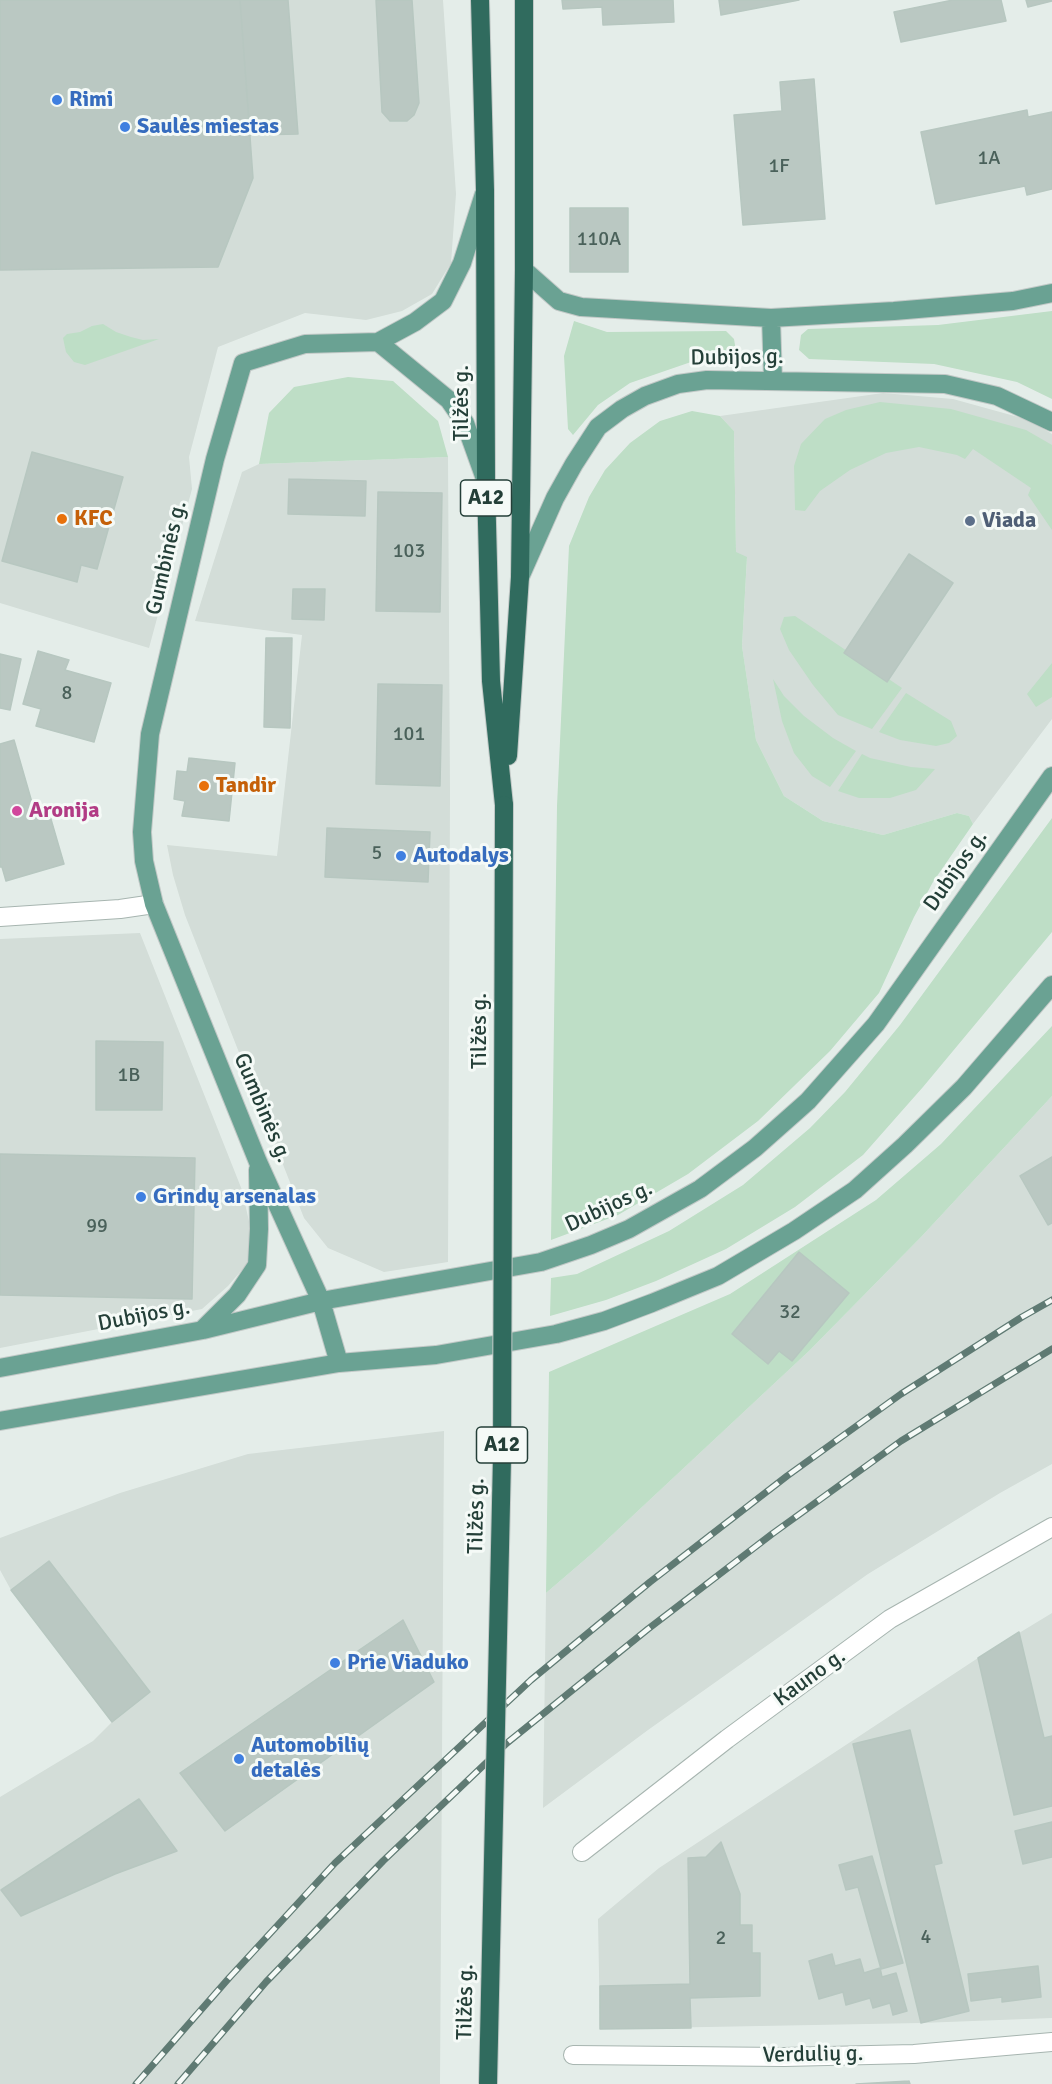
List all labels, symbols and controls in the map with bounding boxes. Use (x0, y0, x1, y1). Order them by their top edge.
place label: Rimi (69, 87, 113, 113)
marker: Rimi (50, 93, 64, 107)
place label: Saulės miestas (137, 114, 279, 140)
marker: Saulės miestas (118, 120, 132, 134)
house number: 1A (977, 147, 1001, 171)
house number: 1F (768, 155, 790, 179)
house number: 110A (577, 228, 621, 252)
street label: Dubijos g. (690, 344, 784, 372)
street label: Tilžės g. (449, 365, 475, 441)
road number: A12 (460, 480, 512, 516)
street label: Gumbinės g. (141, 498, 193, 618)
place label: KFC (74, 506, 113, 532)
place label: Viada (982, 508, 1036, 534)
marker: KFC (55, 512, 69, 526)
marker: Viada (963, 514, 977, 528)
house number: 103 (393, 540, 425, 564)
house number: 8 (62, 682, 72, 706)
house number: 101 (393, 723, 425, 747)
place label: Tandir (216, 773, 276, 799)
marker: Tandir (197, 779, 211, 793)
place label: Aronija (29, 798, 99, 824)
marker: Aronija (10, 804, 24, 818)
street label: Dubijos g. (918, 825, 994, 917)
house number: 5 (372, 842, 382, 866)
place label: Autodalys (413, 843, 509, 869)
marker: Autodalys (394, 849, 408, 863)
street label: Tilžės g. (467, 993, 493, 1069)
street label: Gumbinės g. (227, 1049, 297, 1167)
house number: 1B (118, 1064, 140, 1088)
street label: Dubijos g. (561, 1175, 657, 1239)
place label: Grindų arsenalas (153, 1184, 316, 1210)
marker: Grindų arsenalas (134, 1190, 148, 1204)
house number: 99 (86, 1215, 108, 1239)
street label: Dubijos g. (96, 1294, 192, 1338)
house number: 32 (779, 1301, 801, 1325)
road number: A12 (476, 1427, 528, 1463)
street label: Tilžės g. (463, 1478, 491, 1554)
street label: Kauno g. (769, 1643, 851, 1713)
place label: Prie Viaduko (347, 1650, 469, 1676)
marker: Prie Viaduko (328, 1656, 342, 1670)
place label: Automobilių detalės (251, 1733, 369, 1784)
marker: Automobilių detalės (232, 1752, 246, 1766)
house number: 4 (921, 1926, 931, 1950)
house number: 2 (716, 1927, 726, 1951)
street label: Tilžės g. (452, 1964, 480, 2040)
street label: Verdulių g. (762, 2041, 864, 2069)

